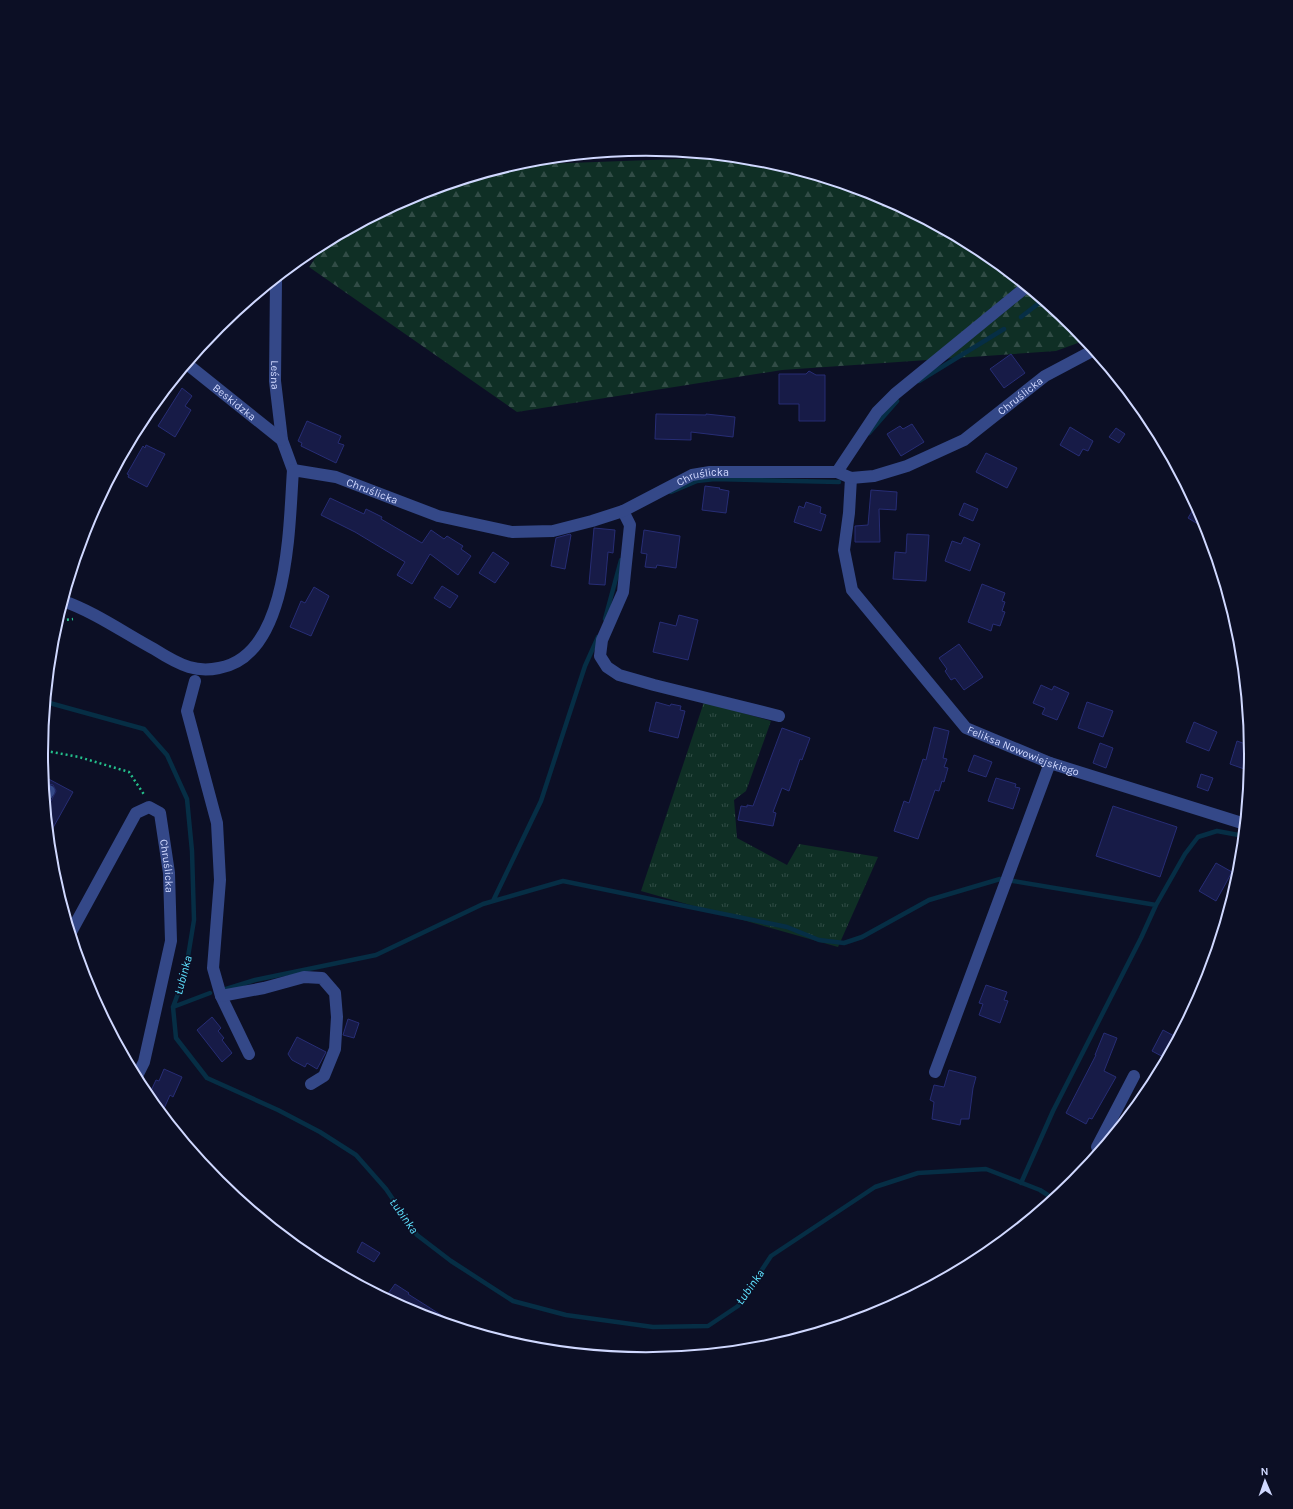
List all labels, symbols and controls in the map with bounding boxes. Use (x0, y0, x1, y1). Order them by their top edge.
street label: Leśna (268, 360, 282, 390)
street label: Chruślicka (995, 374, 1046, 418)
street label: Beskidzka (210, 381, 259, 424)
street label: Chruślicka (674, 466, 729, 489)
street label: Chruślicka (344, 476, 400, 507)
street label: Feliksa Nowowiejskiego (965, 723, 1081, 779)
street label: Chruślicka (157, 838, 176, 893)
water label: Łubinka (171, 954, 195, 996)
water label: Łubinka (387, 1196, 421, 1236)
water label: Łubinka (733, 1267, 767, 1307)
north arrow (1245, 1461, 1285, 1501)
text: N (1260, 1465, 1269, 1478)

